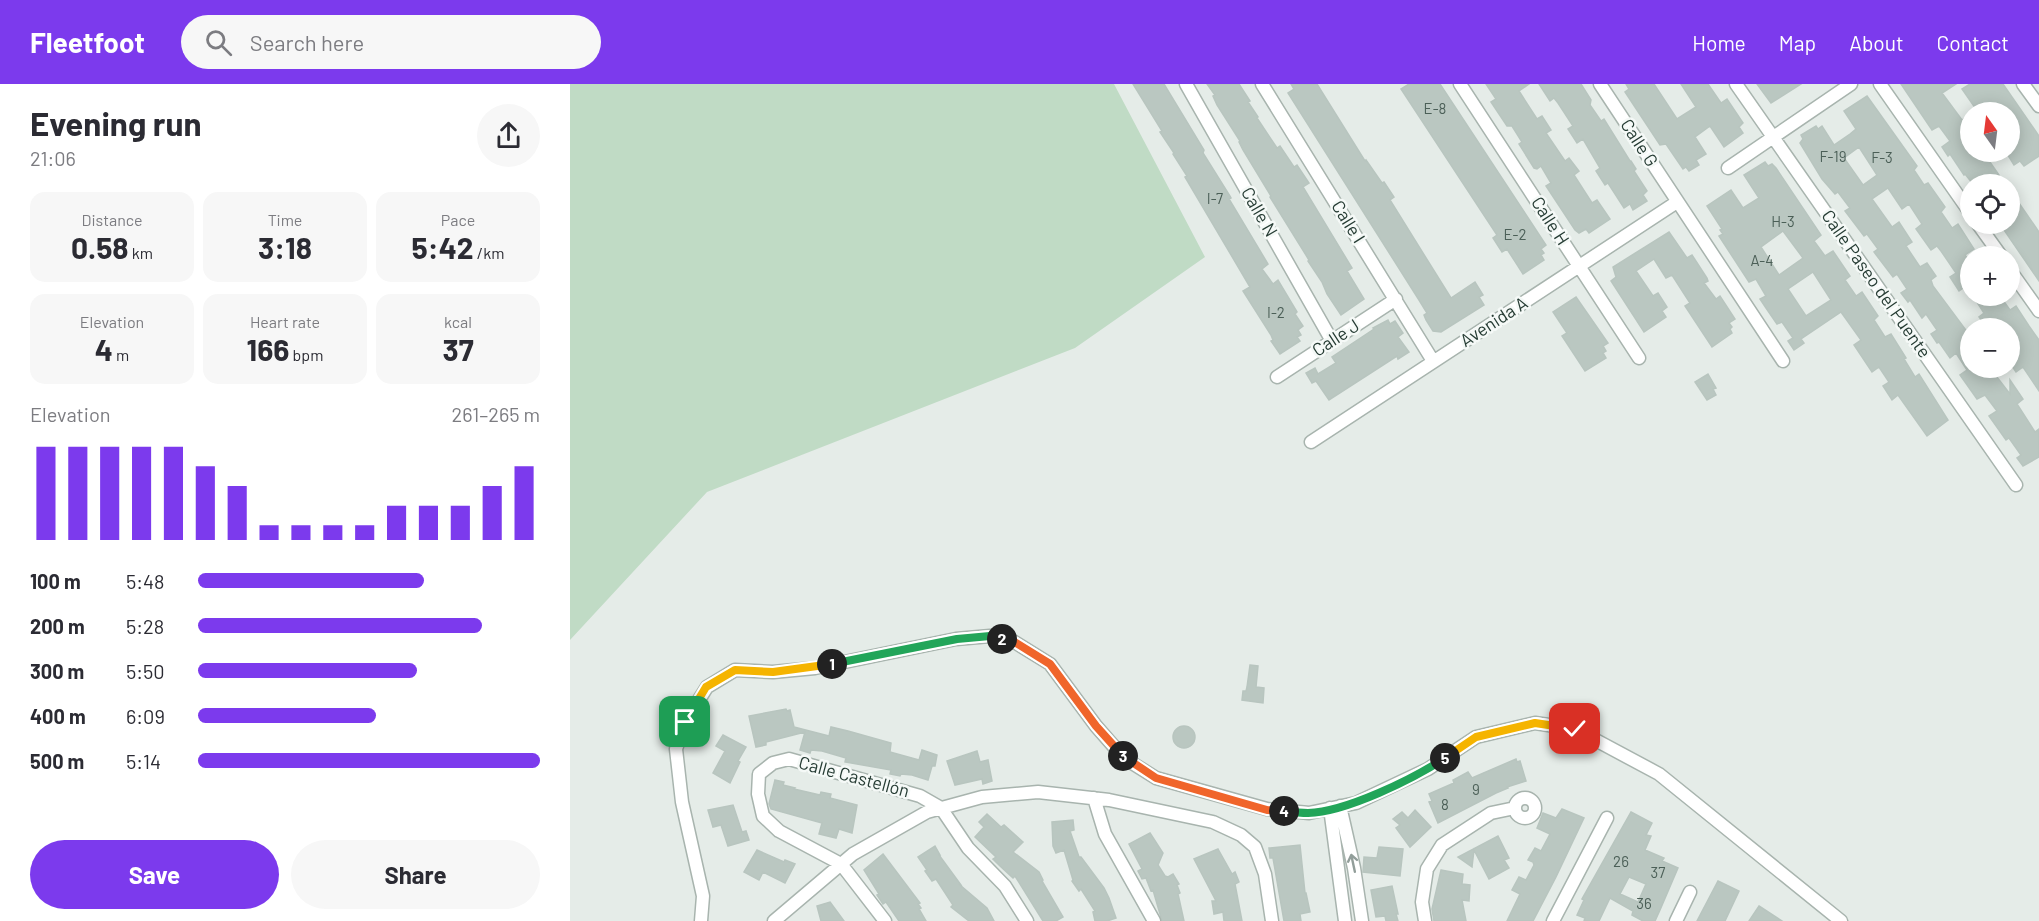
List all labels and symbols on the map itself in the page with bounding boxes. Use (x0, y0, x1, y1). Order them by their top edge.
house number: E-8 (1424, 99, 1446, 117)
north arrow (1960, 102, 2020, 162)
street label: Calle G (1616, 114, 1663, 170)
house number: F-19 (1820, 147, 1846, 165)
house number: F-3 (1871, 148, 1893, 166)
street label: Calle N (1237, 183, 1283, 240)
house number: I-7 (1207, 189, 1223, 207)
street label: Calle H (1527, 192, 1575, 249)
street label: Calle I (1327, 196, 1370, 247)
street label: Calle Paseo del Puente (1817, 205, 1936, 362)
house number: H-3 (1771, 212, 1795, 230)
house number: E-2 (1503, 225, 1527, 243)
house number: A-4 (1750, 251, 1774, 269)
street label: Avenida A (1456, 291, 1531, 351)
house number: I-2 (1267, 303, 1285, 321)
street label: Calle J (1308, 314, 1363, 361)
pin: 2 (987, 624, 1017, 654)
pin: 1 (817, 649, 847, 679)
pin (659, 696, 710, 747)
pin (1549, 703, 1600, 754)
pin: 3 (1108, 741, 1138, 771)
pin: 5 (1430, 743, 1460, 773)
street label: Calle Castellón (797, 751, 912, 801)
house number: 9 (1472, 780, 1480, 798)
house number: 8 (1441, 795, 1449, 813)
pin: 4 (1269, 796, 1299, 826)
house number: 26 (1613, 852, 1629, 870)
one-way arrow (1347, 854, 1358, 874)
house number: 37 (1651, 863, 1665, 881)
house number: 36 (1636, 894, 1652, 912)

